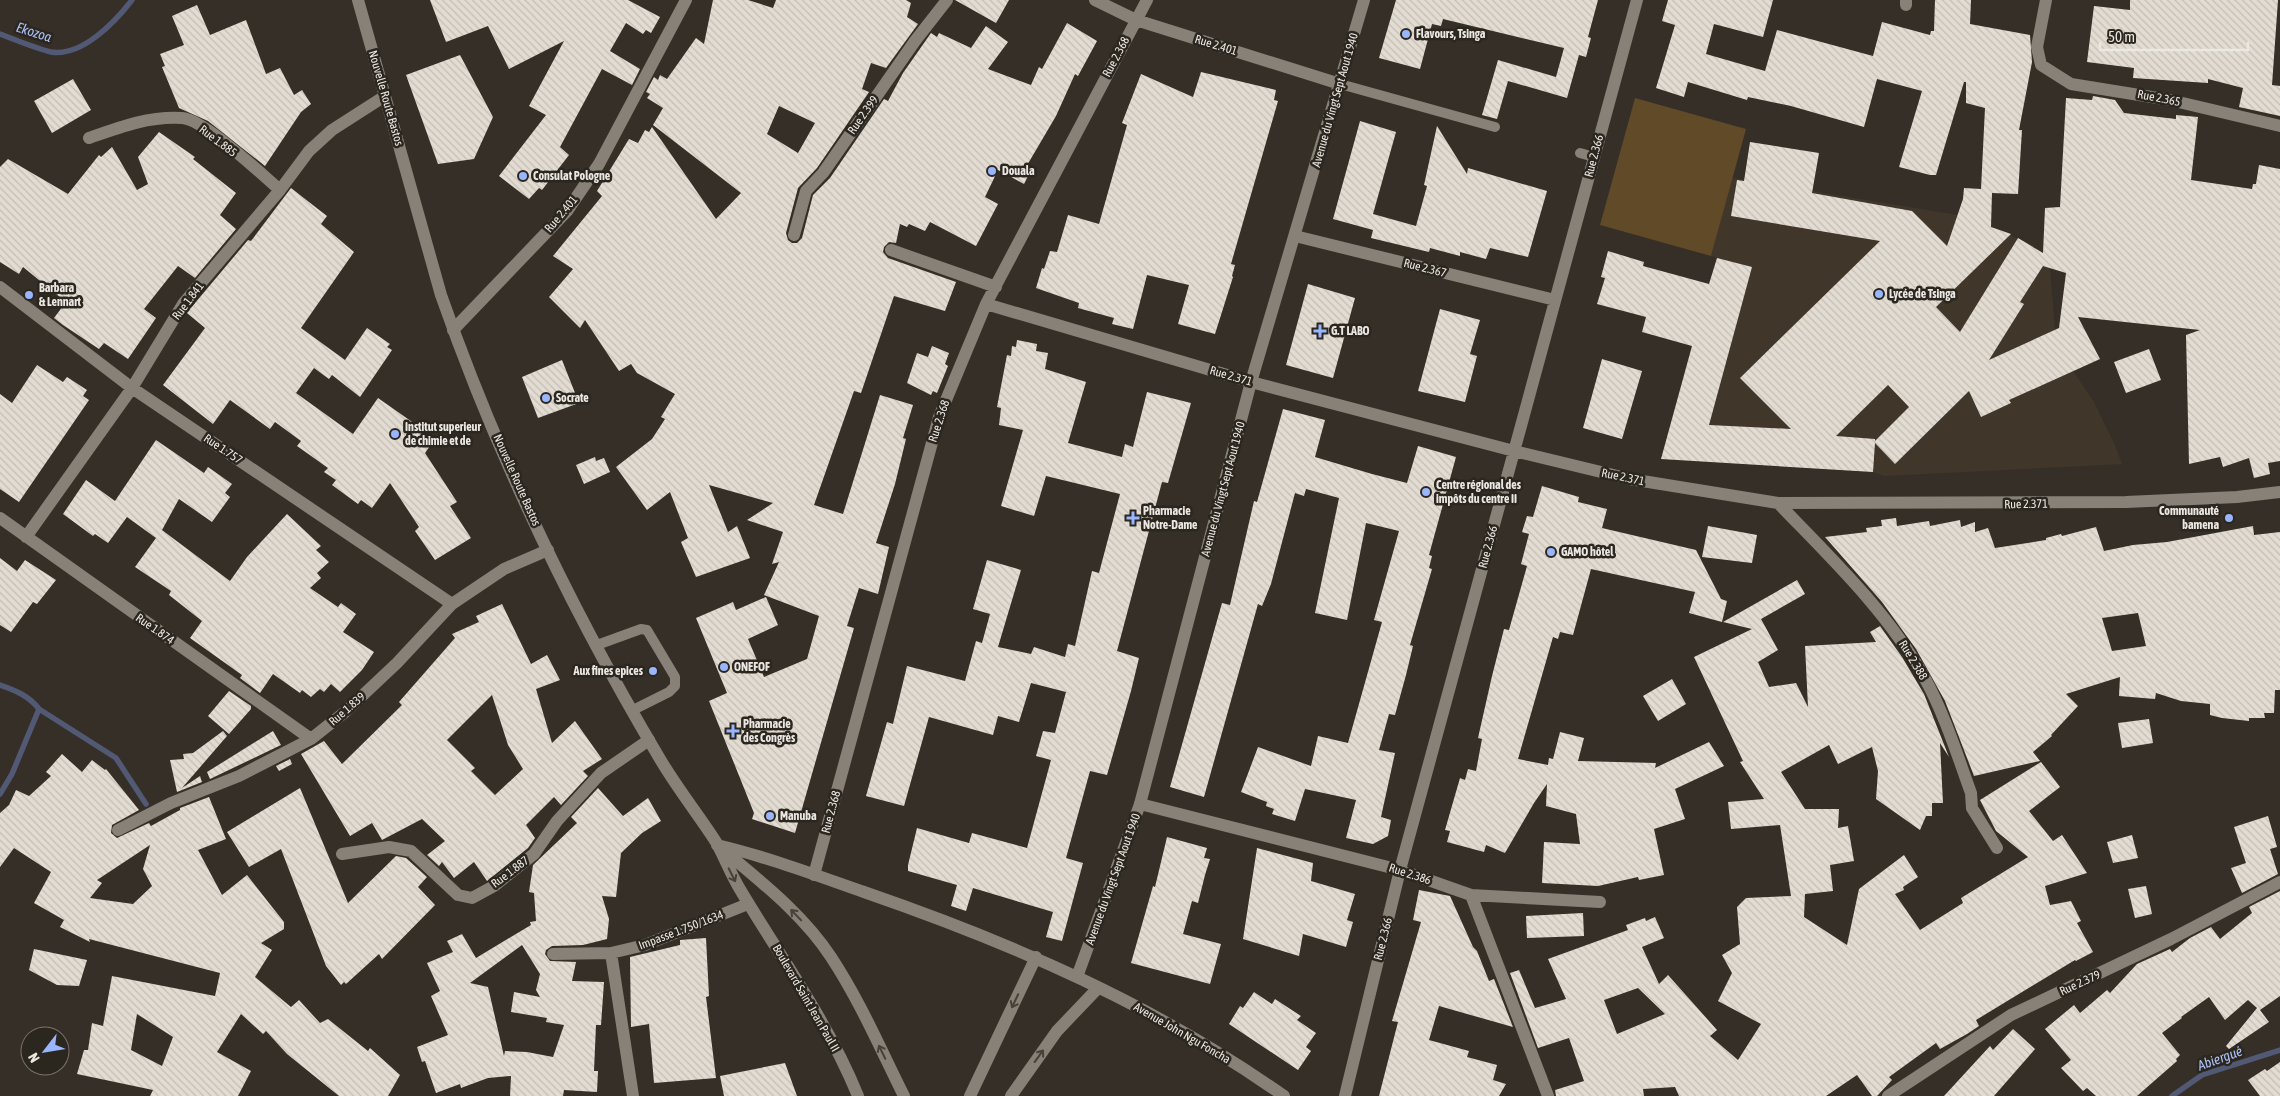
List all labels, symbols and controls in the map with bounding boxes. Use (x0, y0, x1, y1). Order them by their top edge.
water label: Ekozoa (14, 19, 54, 45)
scale bar (2100, 20, 2248, 52)
place label: Flavours, Tsinga (1416, 27, 1486, 41)
marker: Flavours, Tsinga (1400, 28, 1412, 40)
text: 50 m (2108, 28, 2135, 45)
street label: Avenue du Vingt Sept Aout 1940 (1309, 31, 1361, 169)
street label: Rue 2.401 (1193, 32, 1239, 58)
street label: Rue 2.368 (1100, 34, 1133, 80)
street label: Nouvelle Route Bastos (366, 49, 406, 147)
street label: Rue 2.365 (2136, 87, 2182, 109)
street label: Rue 2.399 (845, 93, 881, 137)
street label: Rue 1.885 (196, 122, 240, 160)
street label: Rue 2.366 (1582, 133, 1606, 179)
place label: Douala (1002, 164, 1035, 178)
marker: Douala (986, 165, 998, 177)
place label: Consulat Pologne (533, 169, 611, 183)
marker: Consulat Pologne (517, 170, 529, 182)
street label: Rue 2.401 (542, 193, 581, 235)
street label: Rue 2.367 (1402, 256, 1448, 280)
street label: Rue 1.841 (169, 279, 207, 323)
place label: Barbara & Lennart (39, 281, 82, 309)
place label: Lycée de Tsinga (1889, 287, 1956, 301)
marker: Lycée de Tsinga (1873, 288, 1885, 300)
marker: Barbara & Lennart (23, 289, 35, 301)
marker: G.T LABO (1313, 324, 1327, 338)
place label: G.T LABO (1331, 324, 1370, 338)
street label: Rue 2.371 (1208, 363, 1254, 389)
place label: Socrate (556, 391, 589, 405)
marker: Socrate (540, 392, 552, 404)
street label: Rue 2.368 (926, 398, 953, 444)
place label: Institut superieur de chimie et de (405, 420, 481, 448)
street label: Avenue du Vingt Sept Aout 1940 (1198, 420, 1248, 558)
marker: Institut superieur de chimie et de (389, 428, 401, 440)
street label: Rue 1.757 (201, 431, 245, 467)
street label: Nouvelle Route Bastos (491, 432, 543, 528)
street label: Rue 2.371 (1600, 466, 1646, 488)
place label: Centre régional des impôts du centre II (1436, 478, 1522, 506)
marker: Centre régional des impôts du centre II (1420, 486, 1432, 498)
street label: Rue 2.371 (2004, 497, 2048, 511)
place label: Pharmacie Notre-Dame (1143, 504, 1198, 532)
place label: Communauté bamena (2159, 504, 2220, 532)
marker: Pharmacie Notre-Dame (1127, 512, 1139, 524)
marker: Communauté bamena (2223, 512, 2235, 524)
street label: Rue 2.366 (1476, 524, 1500, 570)
place label: GAMO hôtel (1561, 545, 1614, 559)
marker: GAMO hôtel (1545, 546, 1557, 558)
street label: Rue 1.874 (133, 611, 177, 647)
street label: Rue 2.388 (1896, 638, 1930, 683)
place label: ONEFOF (734, 660, 770, 674)
marker: ONEFOF (718, 661, 730, 673)
place label: Aux fines epices (573, 664, 644, 678)
marker: Aux fines epices (647, 665, 659, 677)
street label: Rue 1.839 (326, 689, 368, 729)
place label: Pharmacie des Congrès (743, 717, 796, 745)
marker: Pharmacie des Congrès (727, 725, 739, 737)
street label: Rue 2.368 (819, 789, 843, 835)
place label: Manuba (780, 809, 817, 823)
marker: Manuba (764, 810, 776, 822)
street label: Avenue du Vingt Sept Aout 1940 (1083, 811, 1143, 947)
street label: Rue 1.887 (488, 853, 532, 891)
street label: Rue 2.386 (1387, 861, 1433, 888)
one-way arrow (728, 867, 737, 882)
street label: Impasse 1.750/1634 (637, 907, 726, 953)
one-way arrow (790, 909, 802, 921)
street label: Rue 2.366 (1371, 916, 1395, 962)
street label: Boulevard Saint Jean Paul II (770, 942, 842, 1054)
street label: Rue 2.379 (2057, 967, 2103, 999)
one-way arrow (1010, 993, 1019, 1008)
street label: Avenue John Ngu Foncha (1131, 1000, 1233, 1066)
north arrow (20, 1026, 70, 1076)
water label: Abiergué (2194, 1043, 2245, 1074)
one-way arrow (877, 1045, 887, 1060)
one-way arrow (1034, 1049, 1044, 1063)
text: N (25, 1050, 43, 1065)

